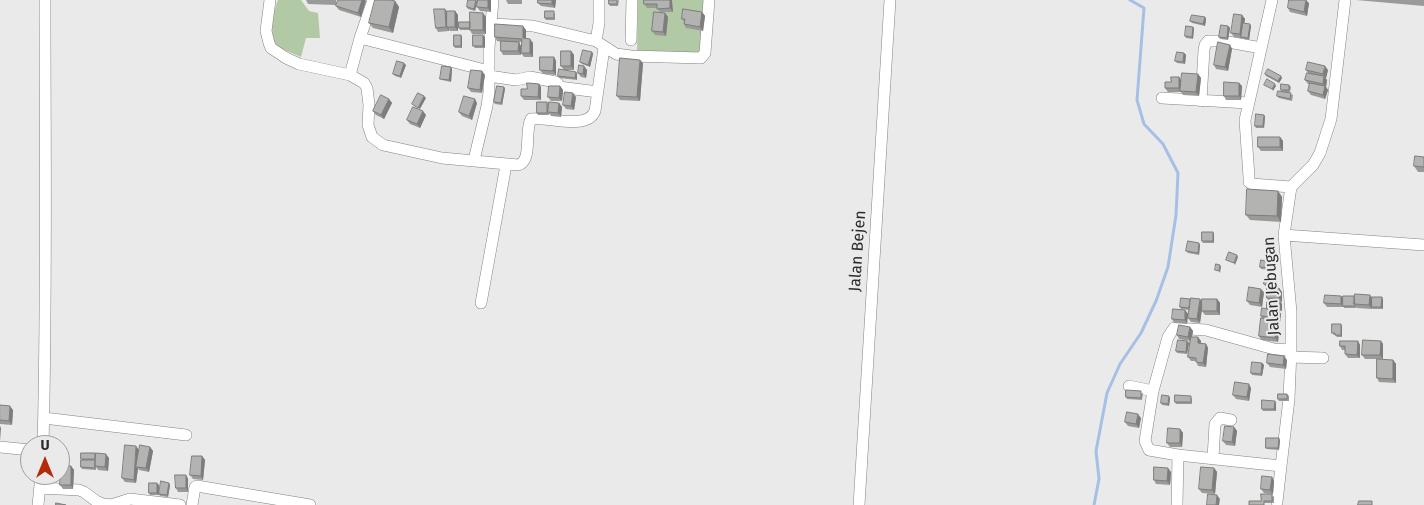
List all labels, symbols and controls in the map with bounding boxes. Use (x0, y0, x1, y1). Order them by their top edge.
street label: Jalan Bejen (846, 210, 870, 292)
street label: Jalan Jebugan (1260, 236, 1284, 336)
north arrow (20, 435, 70, 485)
text: U (40, 437, 50, 454)

